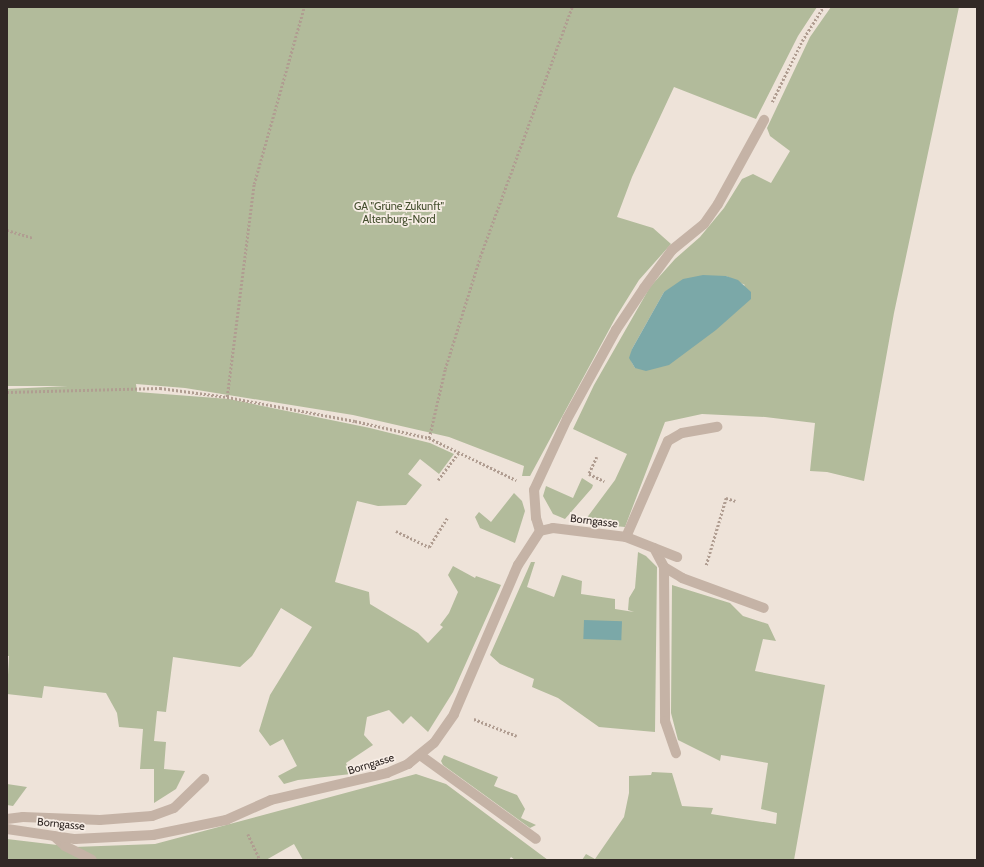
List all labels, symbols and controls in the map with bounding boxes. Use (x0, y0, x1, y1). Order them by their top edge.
park label: GA "Grüne Zukunft" Altenburg-Nord (354, 200, 444, 226)
street label: Borngasse (570, 512, 618, 530)
street label: Borngasse (346, 751, 396, 777)
street label: Borngasse (37, 815, 85, 833)

